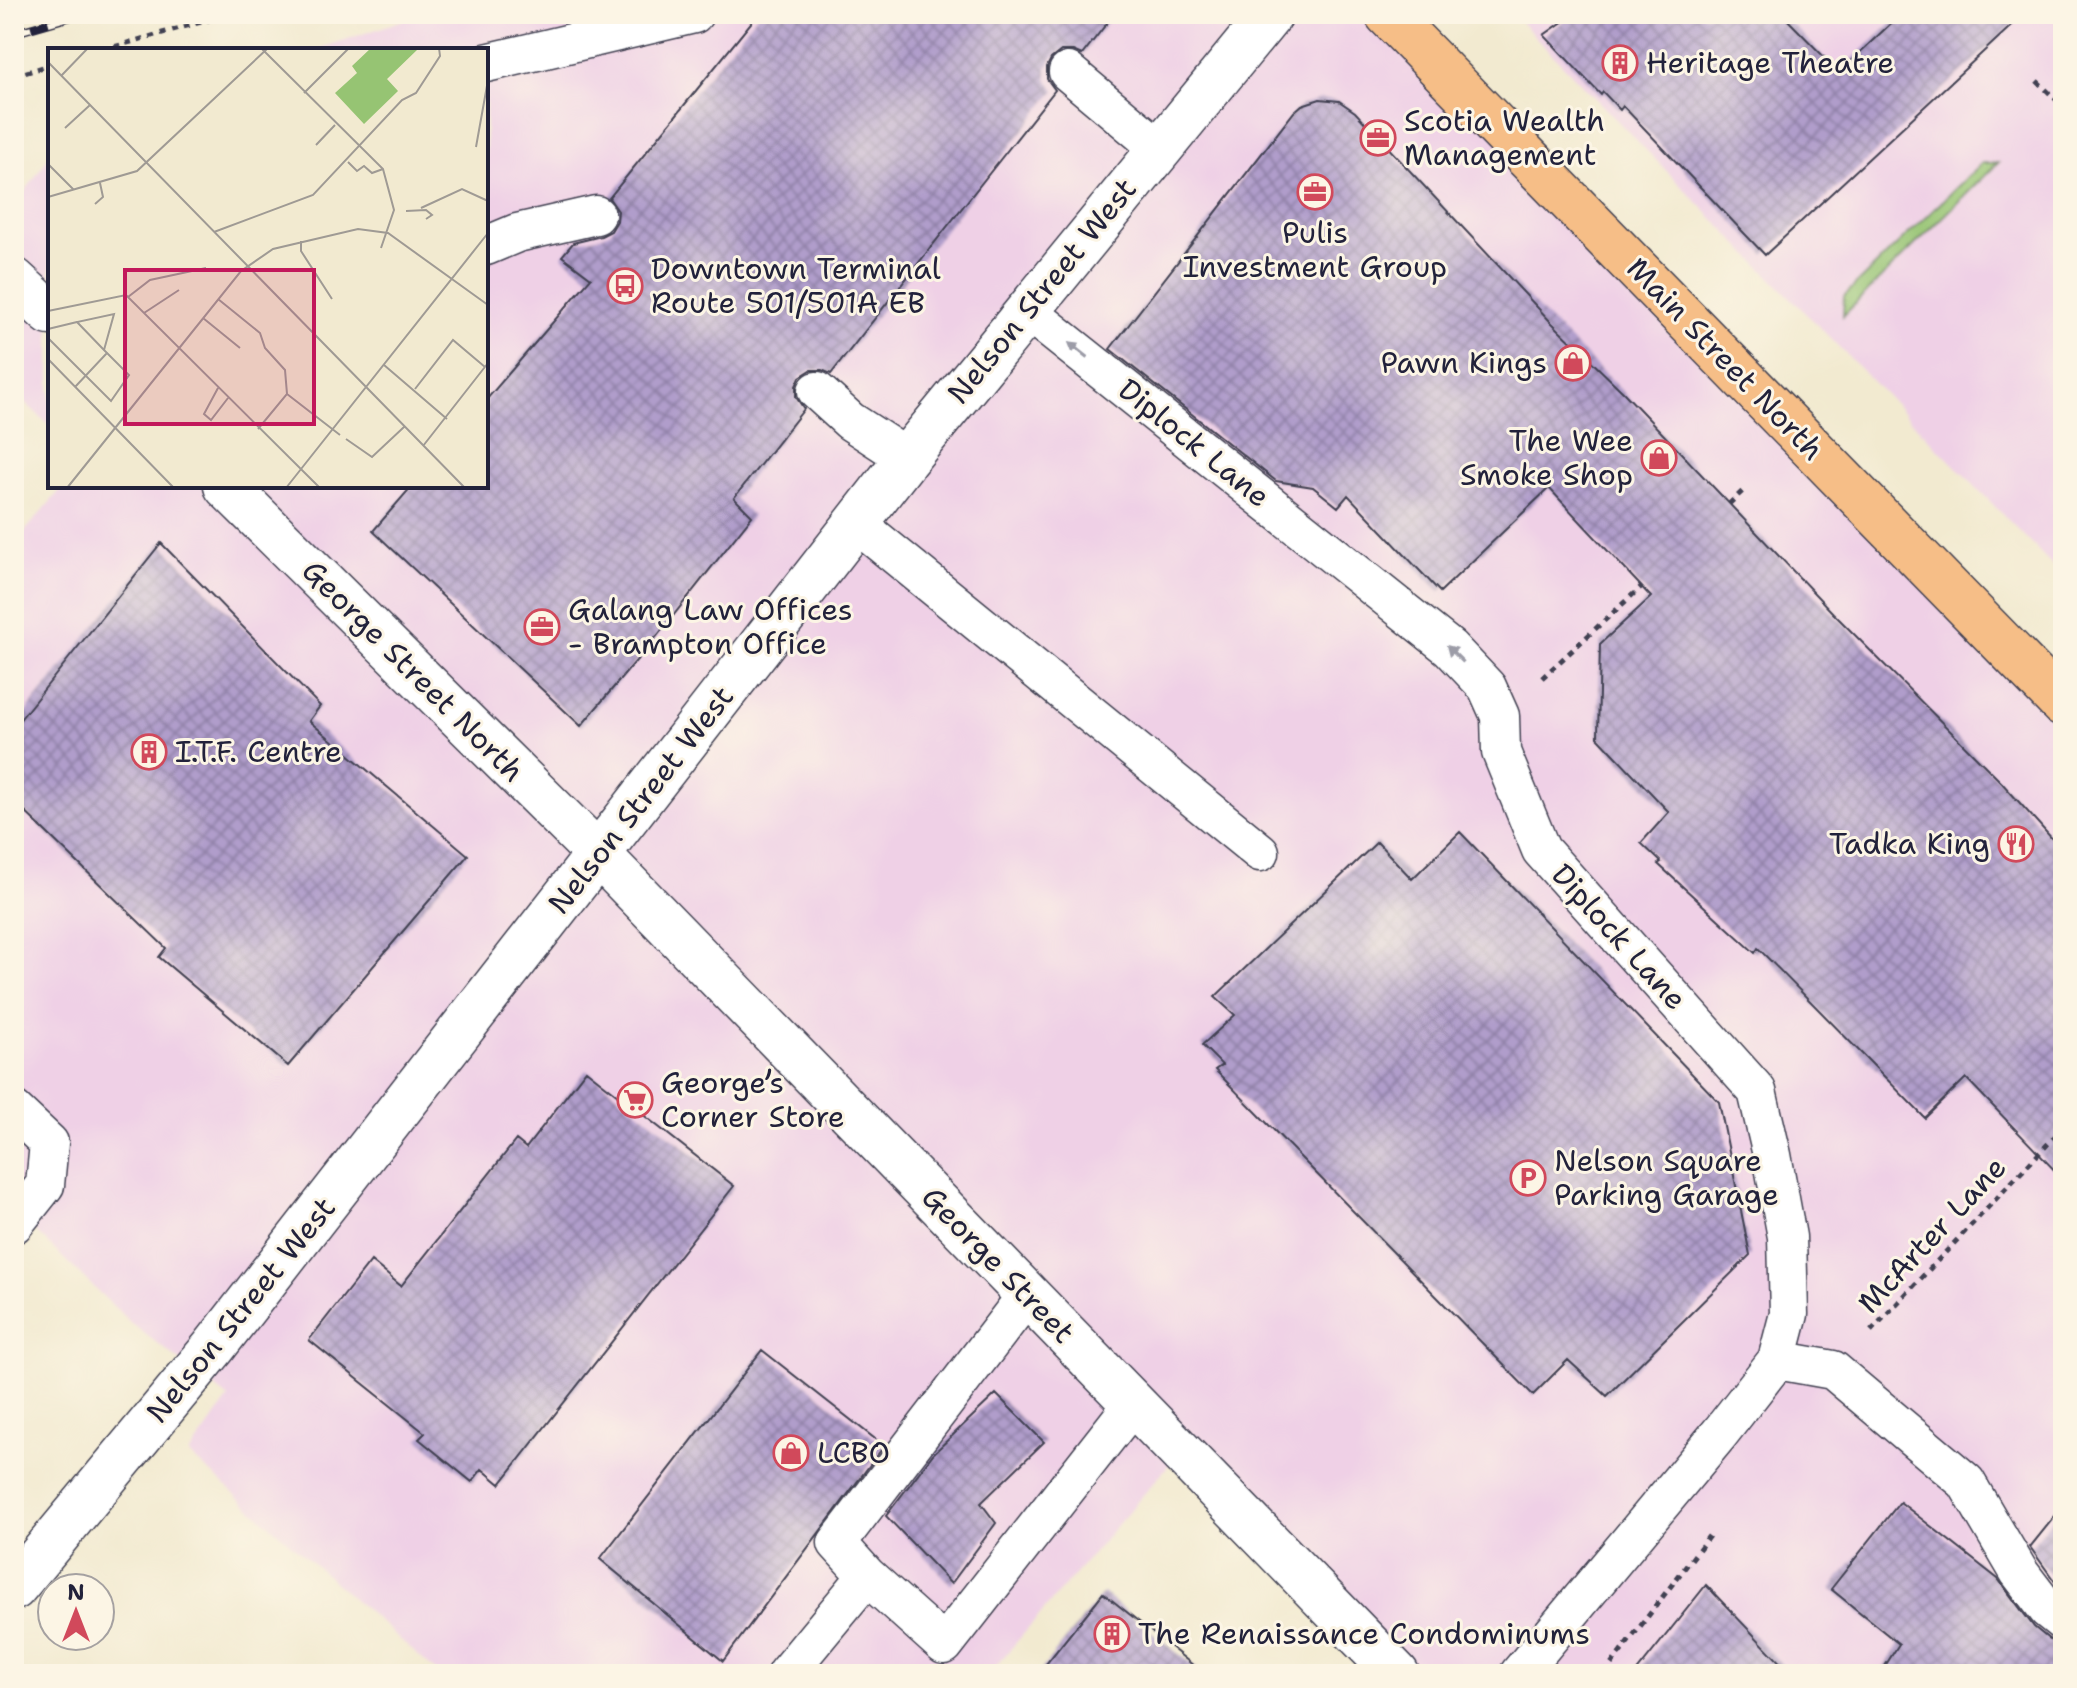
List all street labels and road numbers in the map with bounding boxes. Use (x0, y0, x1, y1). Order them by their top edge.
street label: Nelson Street West (938, 169, 1145, 412)
street label: Main Street North (1618, 248, 1833, 469)
street label: Diplock Lane (1110, 369, 1279, 516)
street label: George Street North (293, 550, 534, 791)
street label: Nelson Street West (538, 677, 743, 922)
street label: Diplock Lane (1543, 855, 1696, 1019)
street label: McArter Lane (1848, 1147, 2015, 1322)
street label: George Street (913, 1177, 1084, 1352)
street label: Nelson Street West (137, 1188, 344, 1431)

